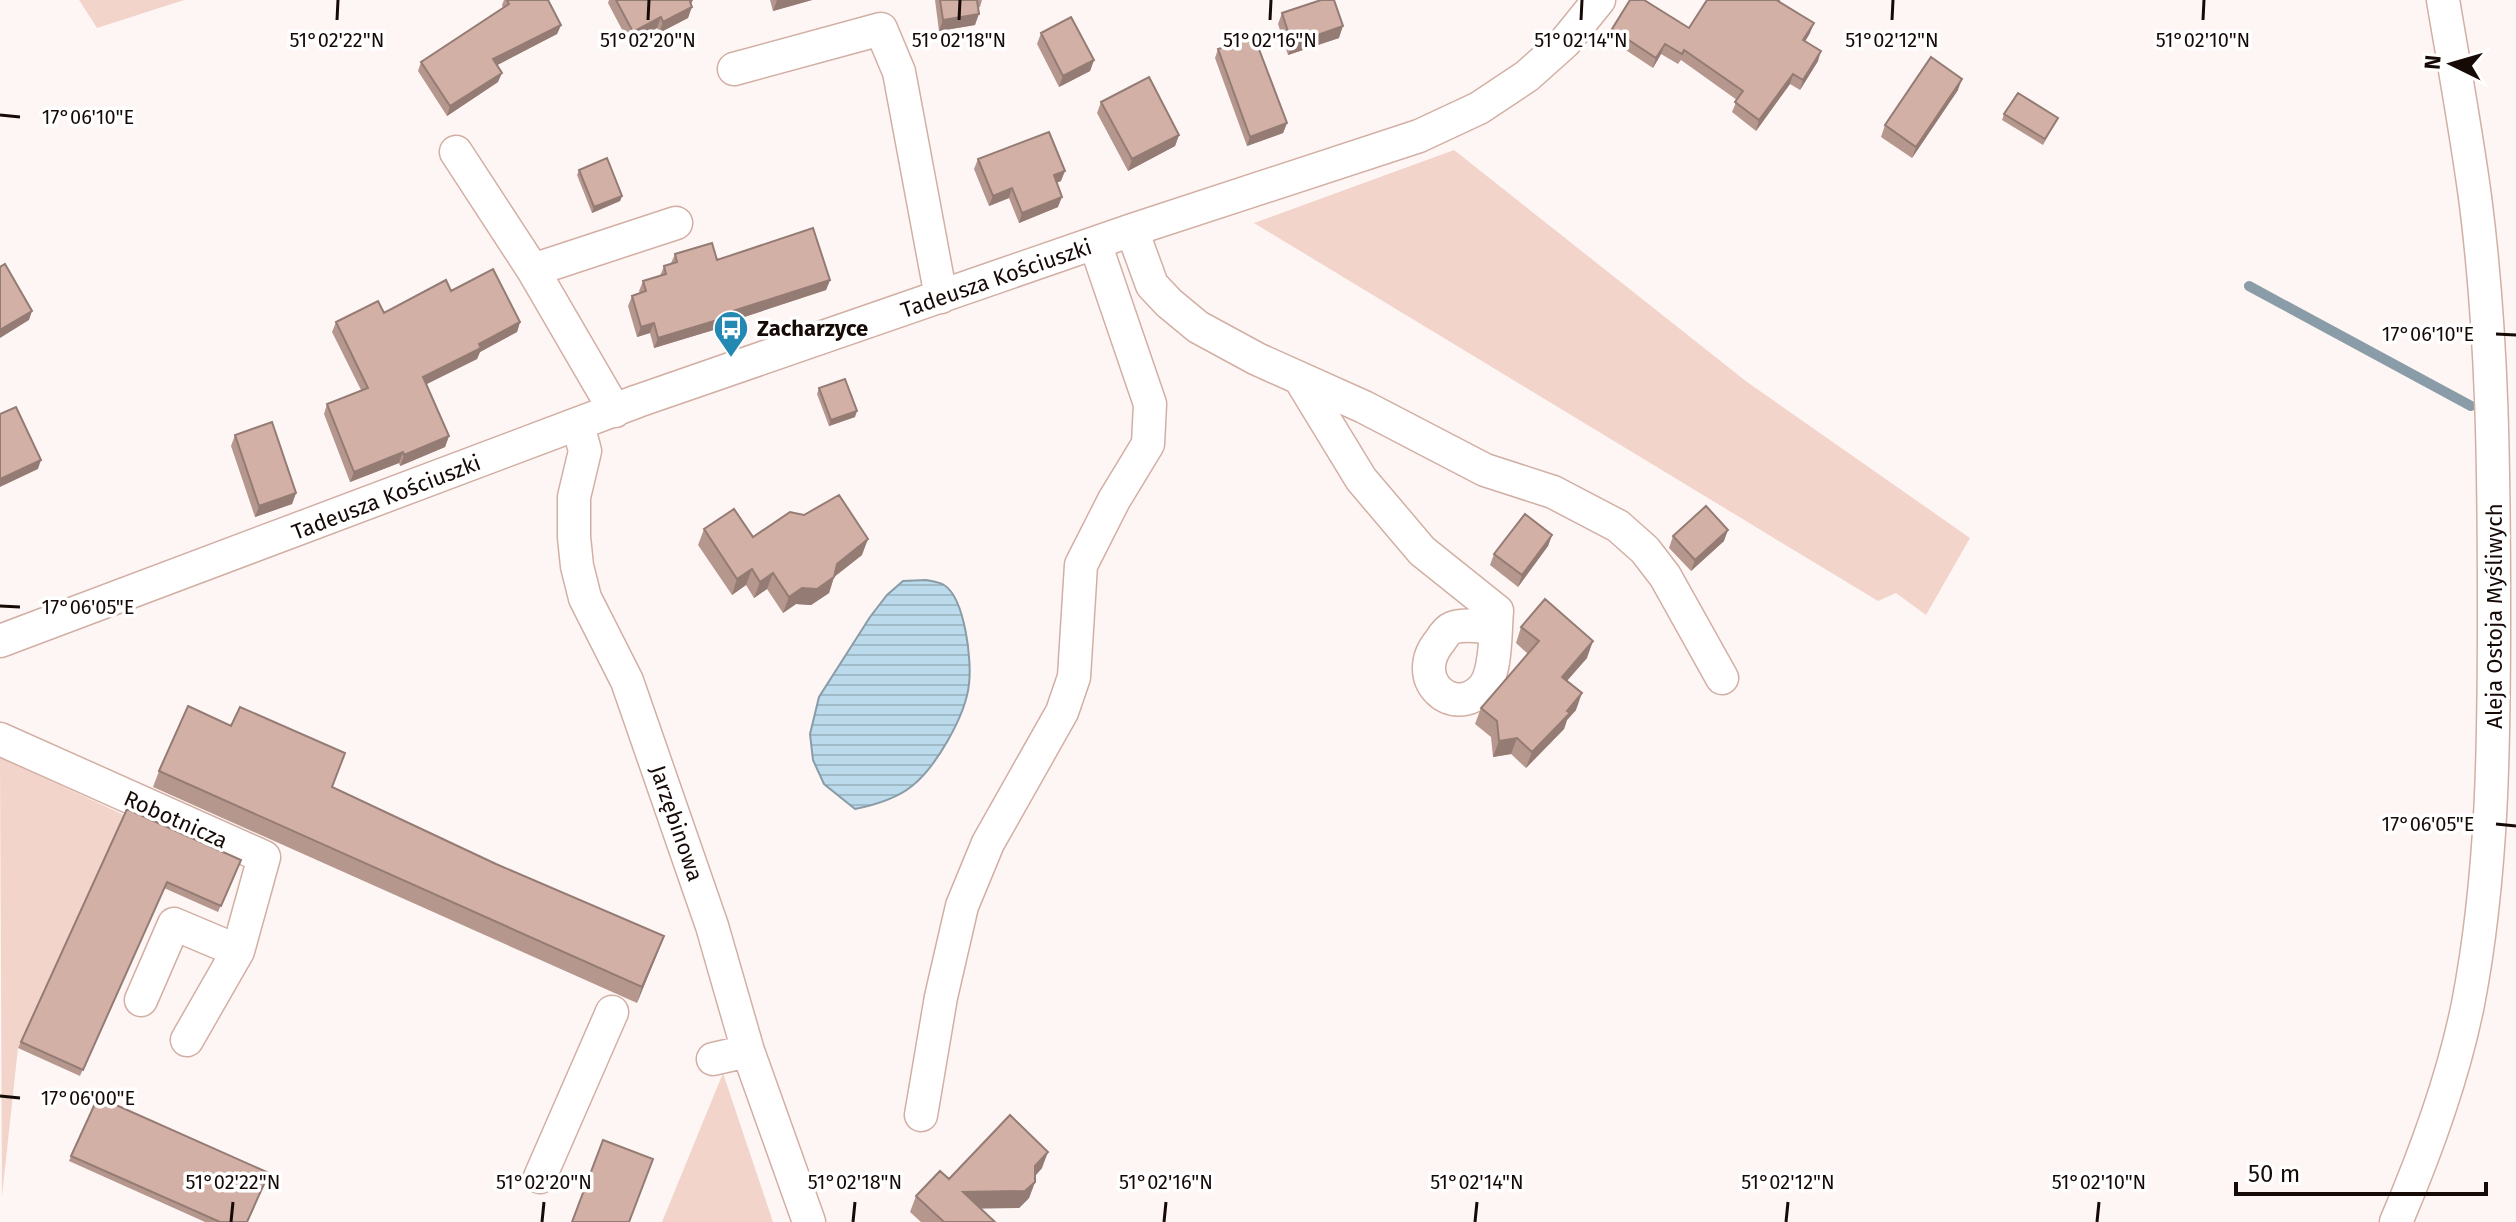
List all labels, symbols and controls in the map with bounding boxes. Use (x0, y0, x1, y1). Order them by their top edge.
north arrow (2412, 24, 2492, 104)
text: 51°02'22"N (290, 28, 384, 52)
text: 51°02'20"N (600, 28, 696, 52)
text: 51°02'18"N (912, 28, 1006, 52)
text: 51°02'16"N (1223, 28, 1317, 52)
text: 51°02'14"N (1534, 28, 1628, 52)
text: 51°02'12"N (1845, 28, 1939, 52)
text: 51°02'10"N (2156, 28, 2250, 52)
text: N (2418, 54, 2447, 71)
text: 17°06'10"E (42, 105, 134, 129)
street label: Tadeusza Kościuszki (897, 233, 1095, 324)
bus stop icon: Zacharzyce (712, 309, 750, 359)
place label: Zacharzyce (757, 315, 868, 342)
text: 17°06'10"E (2382, 322, 2474, 346)
street label: Tadeusza Kościuszki (288, 449, 484, 546)
street label: Aleja Ostoja Myśliwych (2481, 503, 2508, 729)
text: 17°06'05"E (41, 595, 135, 619)
street label: Jarzębinowa (644, 762, 709, 885)
street label: Robotnicza (120, 785, 232, 854)
text: 17°06'05"E (2381, 812, 2475, 836)
text: 17°06'00"E (41, 1086, 135, 1110)
scale bar (2236, 1146, 2486, 1196)
text: 50 m (2248, 1160, 2300, 1188)
text: 51°02'22"N (186, 1170, 280, 1194)
text: 51°02'20"N (496, 1170, 592, 1194)
text: 51°02'18"N (808, 1170, 902, 1194)
text: 51°02'16"N (1119, 1170, 1213, 1194)
text: 51°02'14"N (1430, 1170, 1524, 1194)
text: 51°02'12"N (1741, 1170, 1835, 1194)
text: 51°02'10"N (2052, 1170, 2146, 1194)

